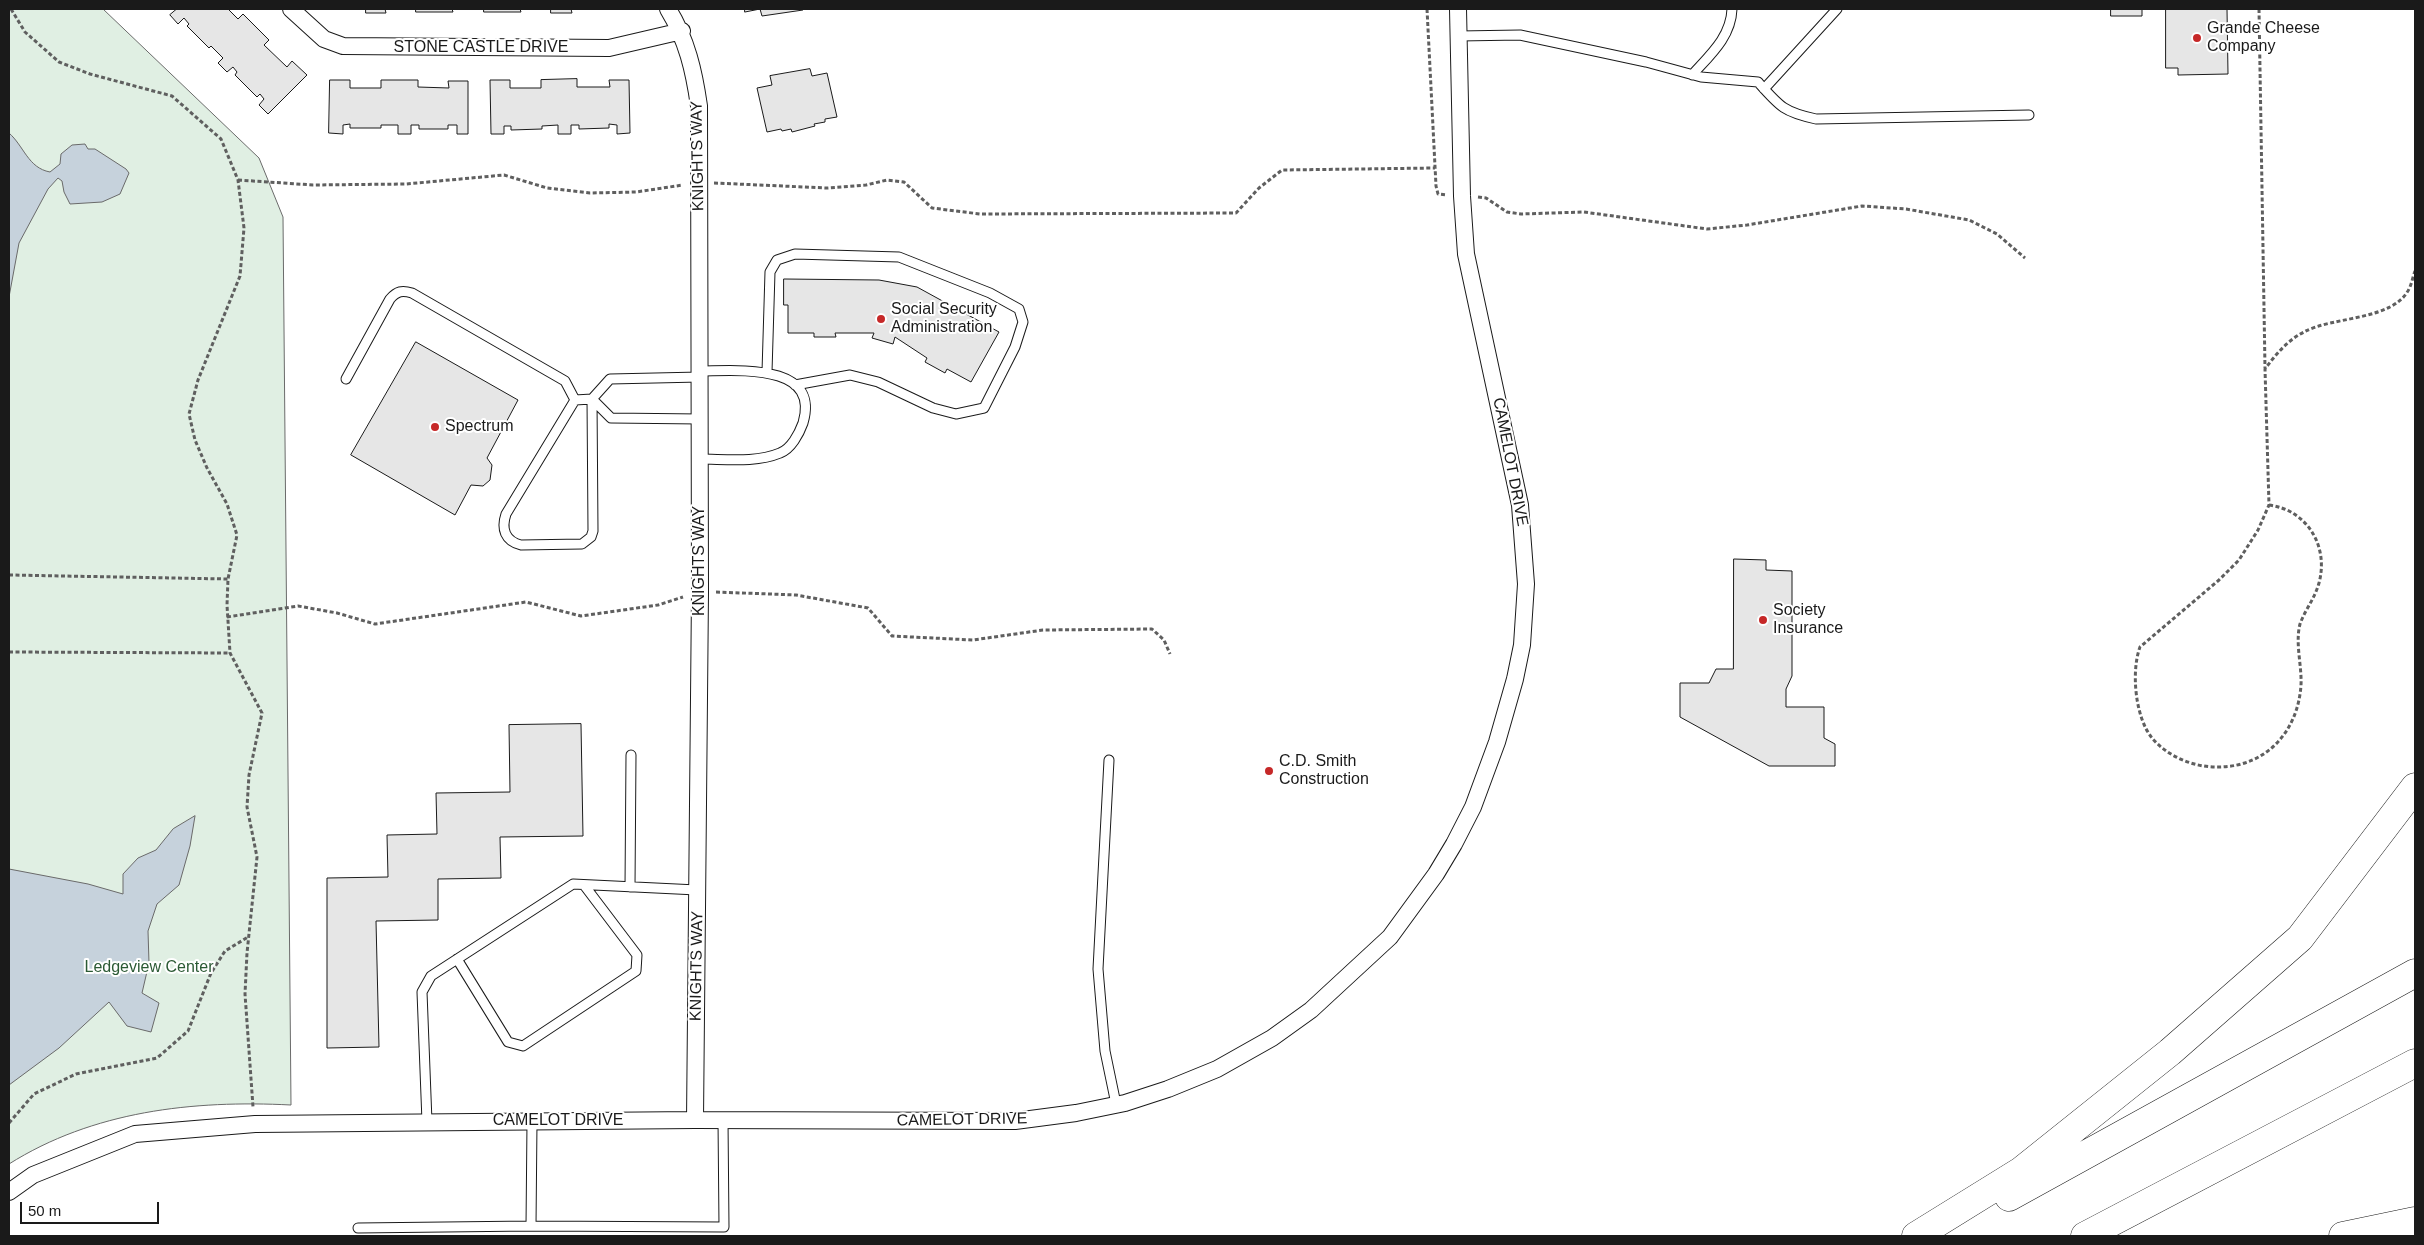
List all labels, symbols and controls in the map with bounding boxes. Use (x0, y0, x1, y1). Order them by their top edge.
place label: Grande Cheese Company (2207, 19, 2320, 57)
marker: Grande Cheese Company (2191, 32, 2203, 44)
street label: STONE CASTLE DRIVE (394, 38, 568, 58)
street label: KNIGHTS WAY (687, 101, 709, 211)
place label: Social Security Administration (891, 300, 997, 338)
marker: Social Security Administration (875, 313, 887, 325)
street label: CAMELOT DRIVE (1488, 396, 1532, 528)
place label: Spectrum (445, 417, 513, 437)
marker: Spectrum (429, 421, 441, 433)
street label: KNIGHTS WAY (690, 506, 710, 616)
place label: Society Insurance (1773, 601, 1843, 639)
marker: Society Insurance (1757, 614, 1769, 626)
place label: C.D. Smith Construction (1279, 752, 1369, 790)
marker: C.D. Smith Construction (1263, 765, 1275, 777)
street label: KNIGHTS WAY (686, 911, 708, 1021)
park label: Ledgeview Center (85, 958, 213, 978)
street label: CAMELOT DRIVE (896, 1109, 1028, 1131)
street label: CAMELOT DRIVE (493, 1111, 623, 1131)
scale bar (22, 1192, 161, 1224)
text: 50 m (28, 1202, 61, 1219)

